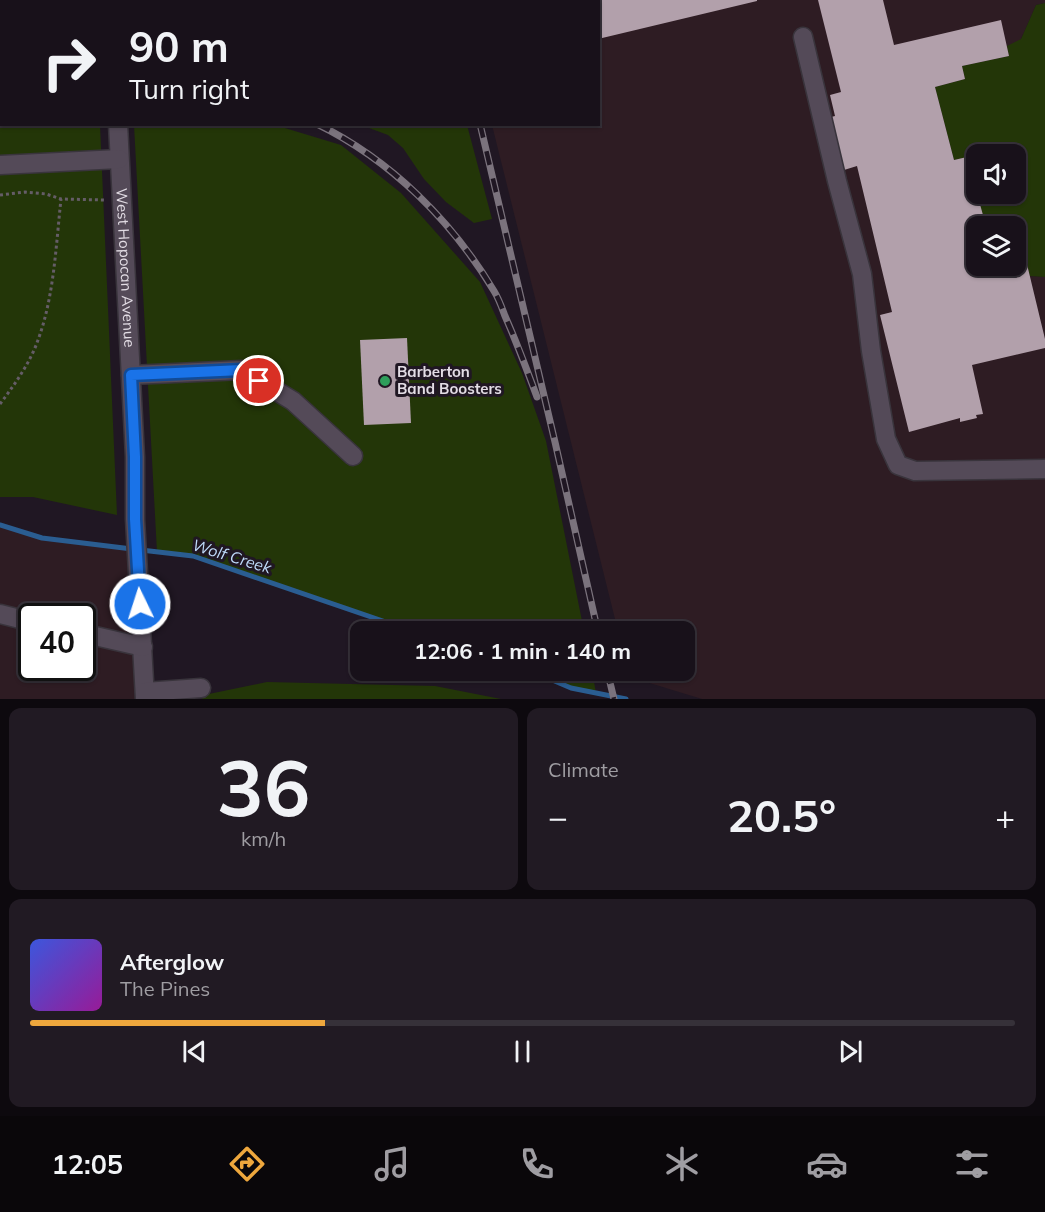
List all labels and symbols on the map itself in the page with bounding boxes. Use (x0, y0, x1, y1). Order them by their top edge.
street label: West Hopocan Avenue (112, 188, 139, 348)
pin (233, 355, 284, 406)
place label: Barberton Band Boosters (397, 362, 502, 398)
marker: Barberton Band Boosters (378, 374, 392, 388)
water label: Wolf Creek (190, 534, 275, 578)
position arrow (108, 572, 172, 636)
speed limit sign: 40 (18, 603, 96, 681)

